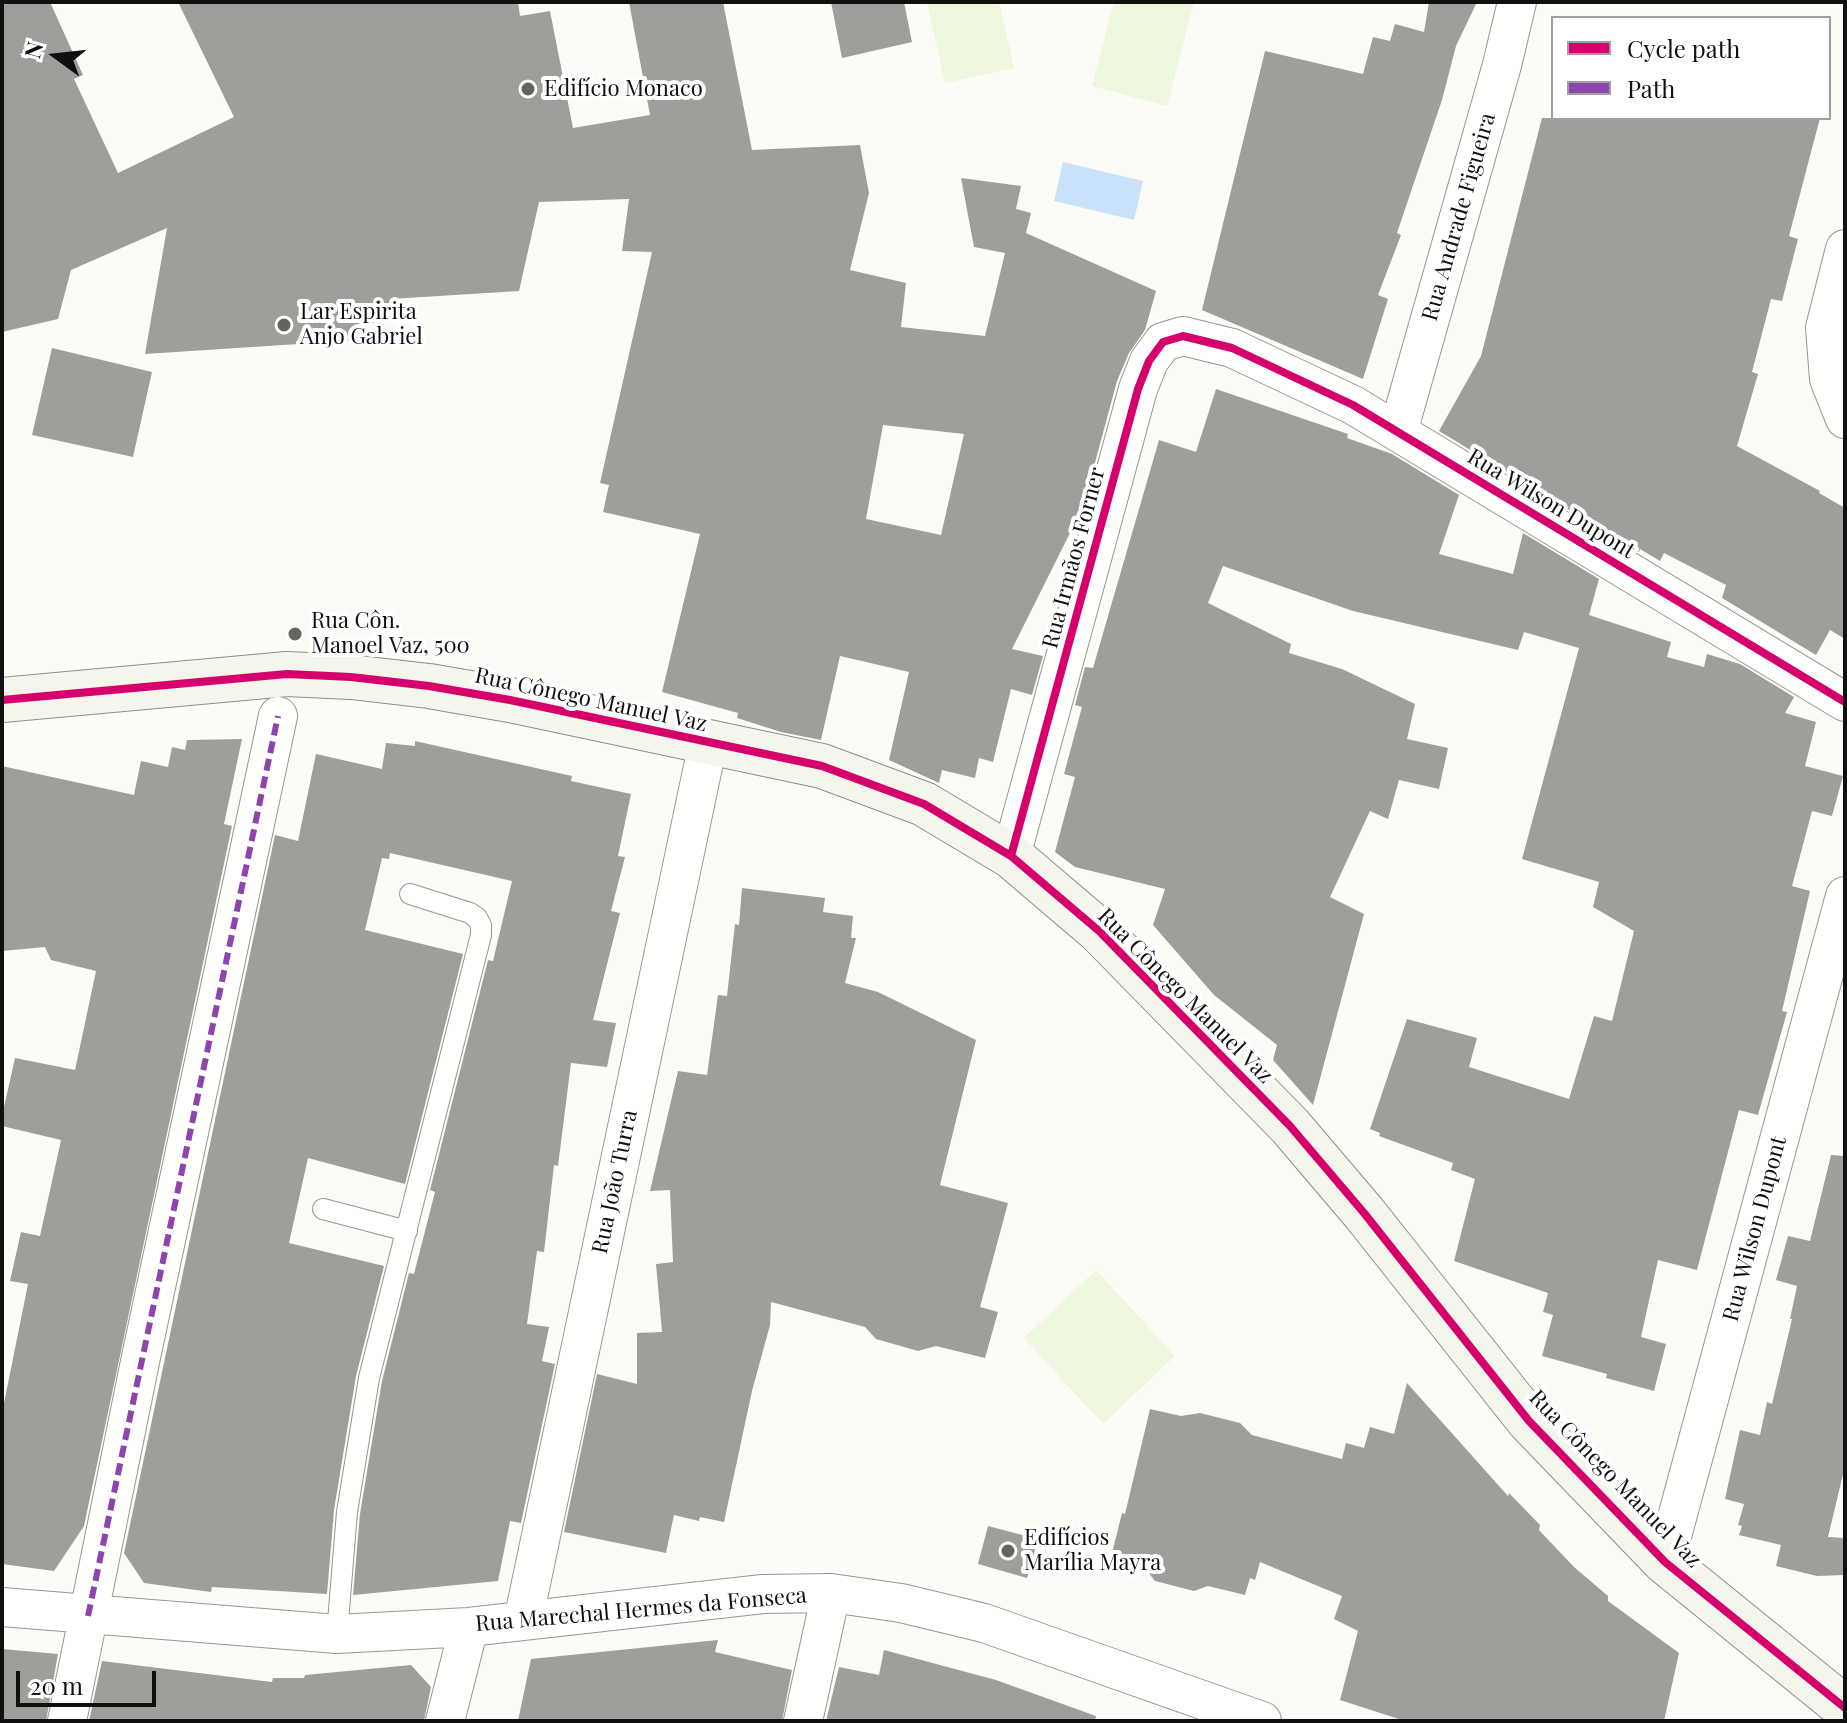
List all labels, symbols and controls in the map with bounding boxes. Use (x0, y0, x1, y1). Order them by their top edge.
north arrow (16, 16, 96, 96)
legend (1551, 16, 1831, 120)
text: Cycle path (1627, 32, 1740, 64)
text: N (16, 38, 49, 61)
text: Path (1627, 72, 1675, 104)
place label: Edifício Monaco (544, 76, 703, 102)
marker: Edifício Monaco (519, 80, 537, 98)
street label: Rua Andrade Figueira (1417, 110, 1501, 324)
place label: Lar Espirita Anjo Gabriel (300, 299, 423, 350)
marker: Lar Espirita Anjo Gabriel (275, 316, 293, 334)
street label: Rua Wilson Dupont (1463, 444, 1639, 564)
street label: Rua Irmãos Forner (1037, 465, 1111, 651)
place label: Rua Côn. Manoel Vaz, 500 (311, 608, 470, 660)
marker: Rua Côn. Manoel Vaz, 500 (286, 625, 304, 643)
street label: Rua Cônego Manuel Vaz (473, 662, 709, 738)
street label: Rua Cônego Manuel Vaz (1092, 903, 1278, 1089)
street label: Rua João Turra (587, 1108, 643, 1256)
street label: Rua Wilson Dupont (1718, 1134, 1792, 1324)
street label: Rua Cônego Manuel Vaz (1523, 1385, 1707, 1573)
place label: Edifícios Marília Mayra (1024, 1525, 1161, 1576)
marker: Edifícios Marília Mayra (999, 1542, 1017, 1560)
street label: Rua Marechal Hermes da Fonseca (474, 1582, 808, 1638)
scale bar (20, 1655, 160, 1705)
text: 20 m (30, 1669, 83, 1701)

